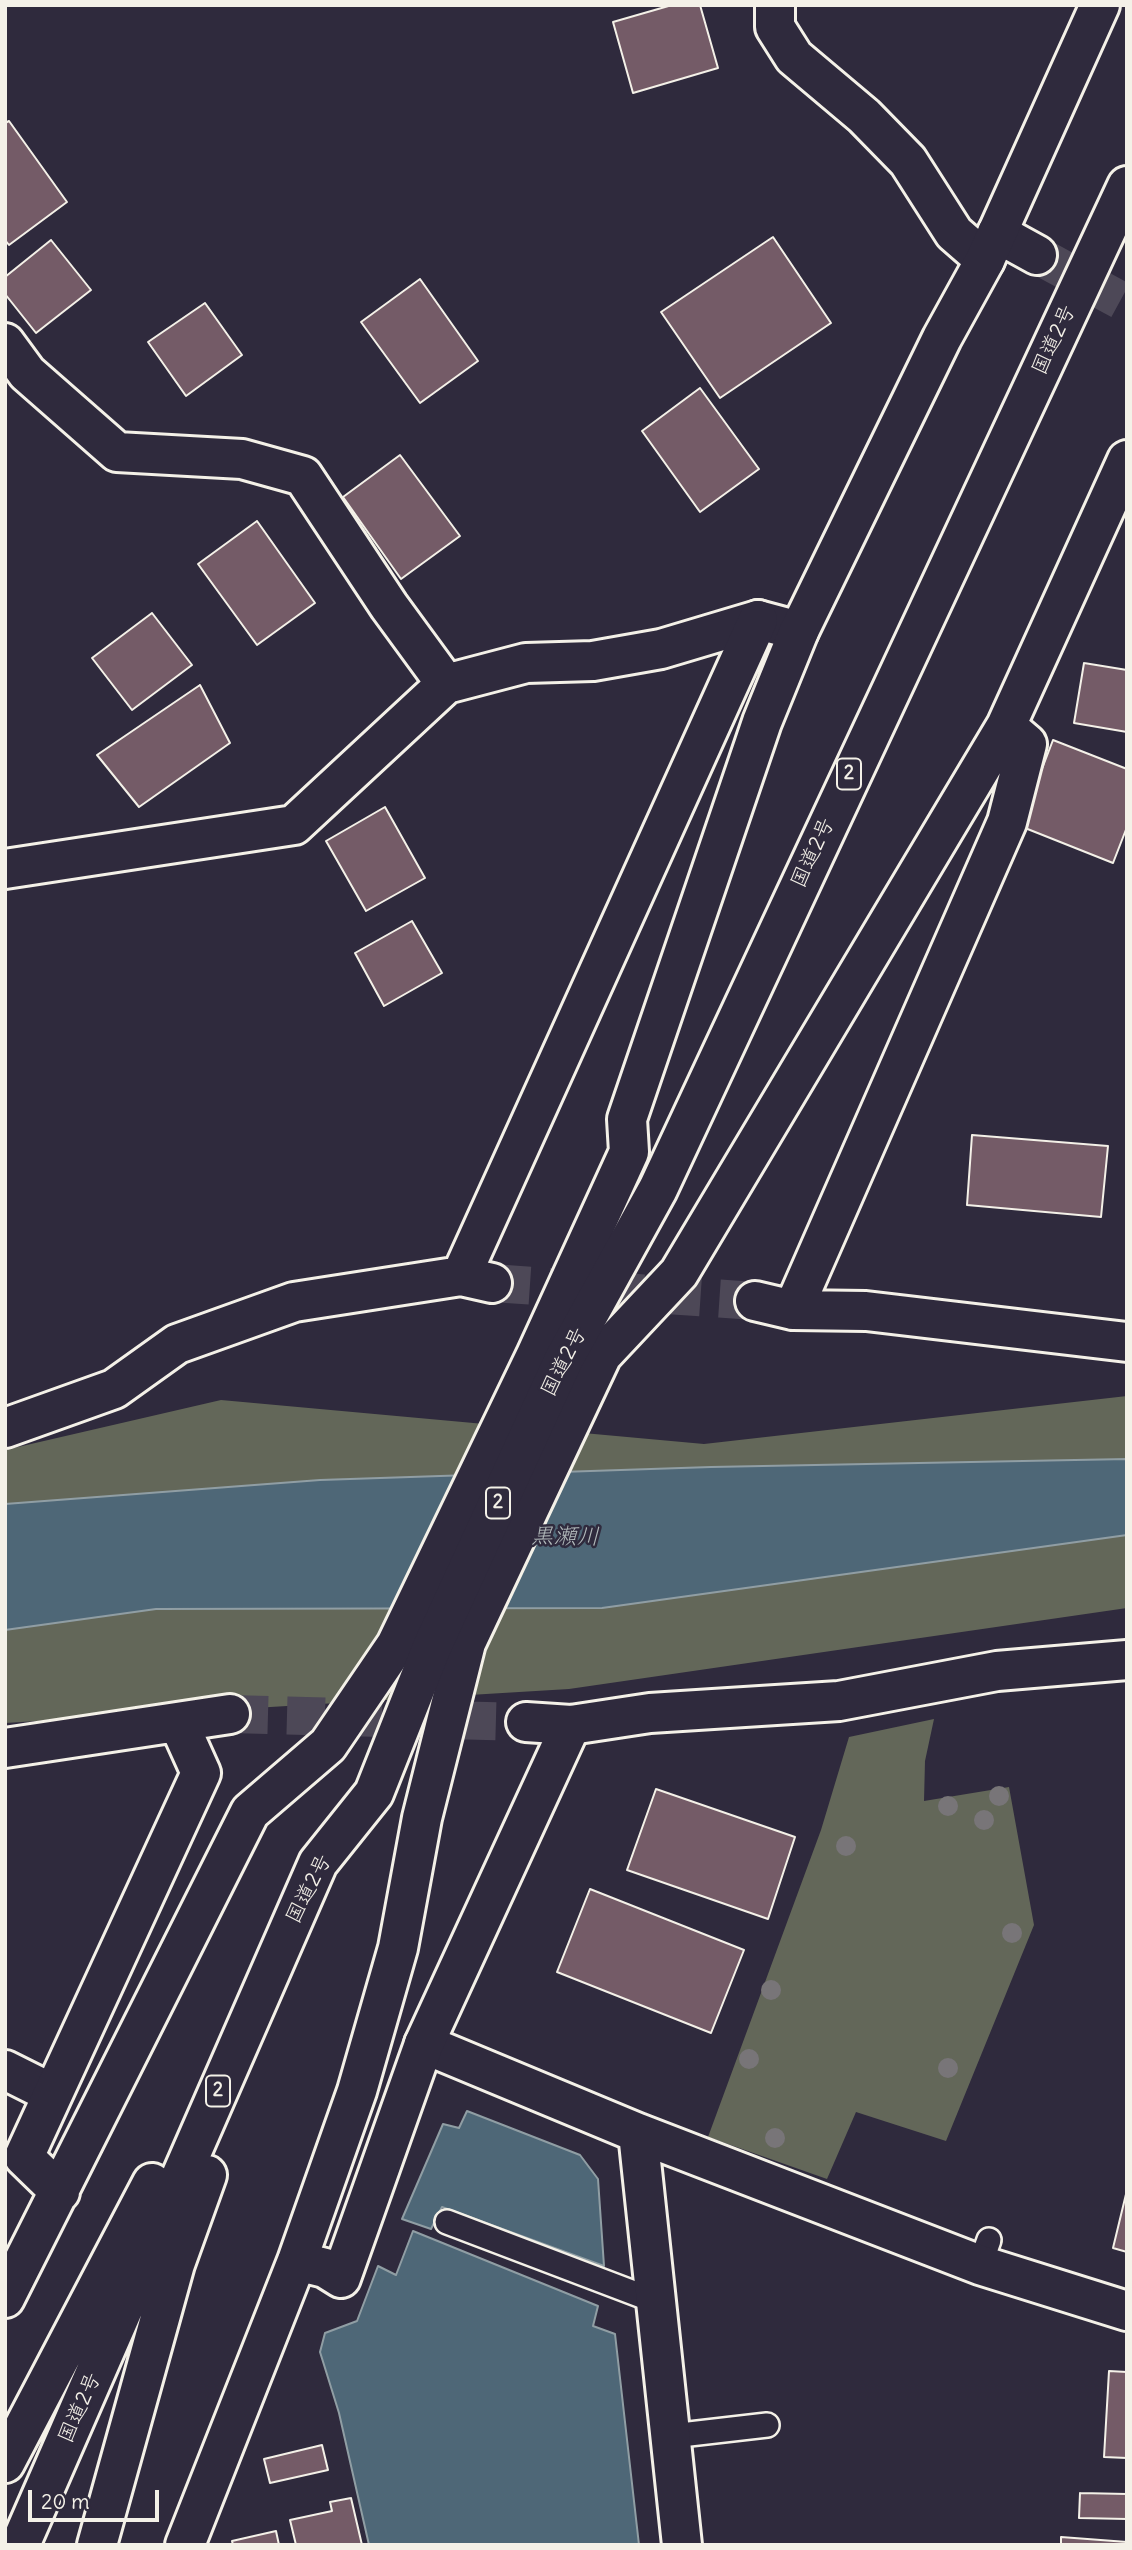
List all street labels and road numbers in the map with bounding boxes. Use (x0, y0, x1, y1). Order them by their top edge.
street label: 国道2号 (1027, 301, 1081, 379)
road number: 2 (837, 758, 861, 790)
street label: 国道2号 (786, 814, 840, 892)
street label: 国道2号 (536, 1323, 592, 1401)
road number: 2 (486, 1488, 510, 1518)
street label: 国道2号 (281, 1850, 337, 1928)
road number: 2 (206, 2076, 230, 2106)
street label: 国道2号 (53, 2369, 107, 2447)

